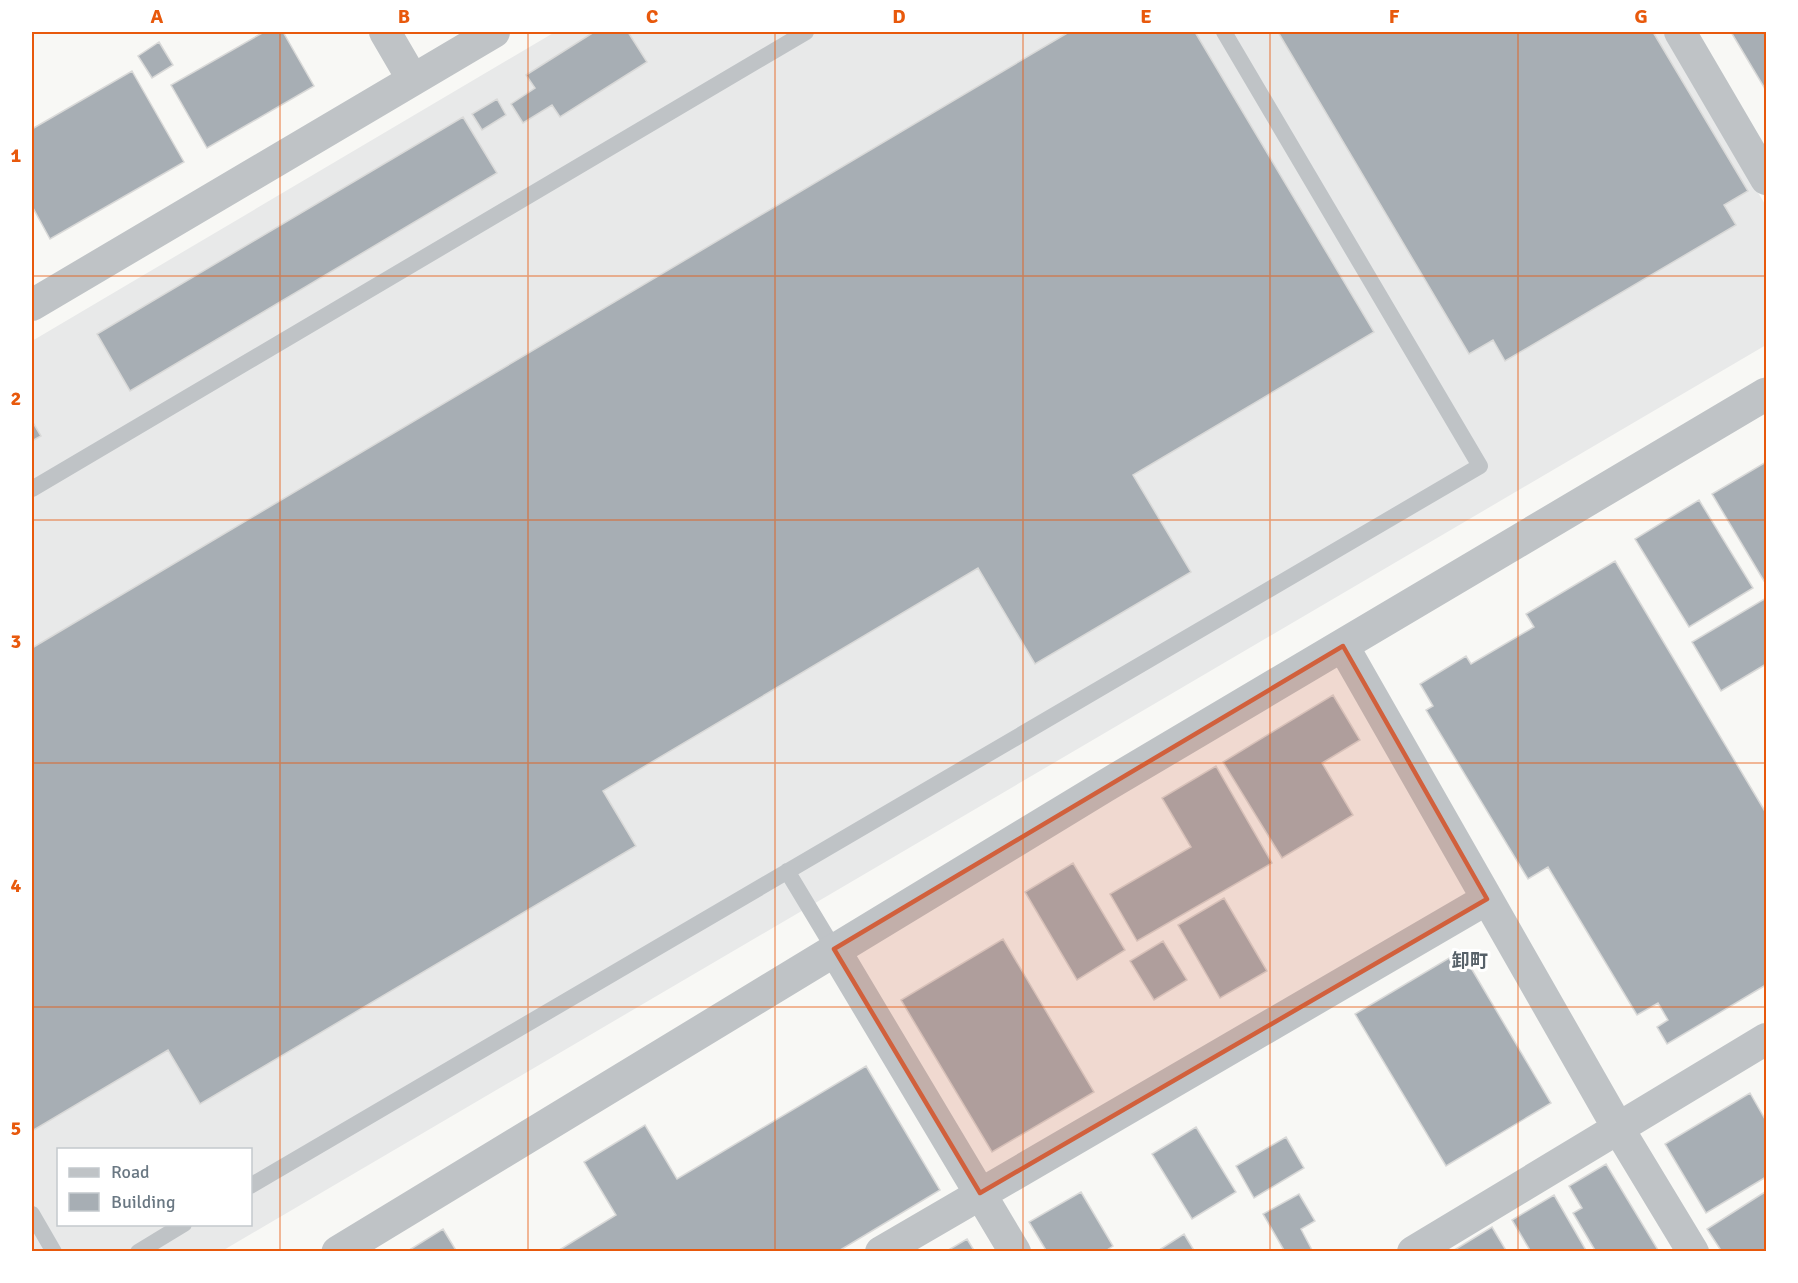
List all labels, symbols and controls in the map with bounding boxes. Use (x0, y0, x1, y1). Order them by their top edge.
text: A (151, 4, 164, 29)
text: B (398, 4, 410, 29)
text: C (646, 4, 658, 29)
text: D (892, 4, 906, 29)
text: E (1140, 4, 1152, 29)
text: F (1389, 4, 1400, 29)
text: G (1634, 4, 1648, 29)
text: 1 (11, 143, 22, 168)
text: 2 (11, 386, 21, 411)
text: 3 (11, 629, 21, 654)
text: 4 (11, 873, 22, 898)
district label: 卸町 (1452, 950, 1488, 972)
text: 5 (11, 1116, 21, 1141)
legend (57, 1148, 252, 1226)
text: Road (111, 1161, 150, 1183)
text: Building (111, 1191, 175, 1213)

